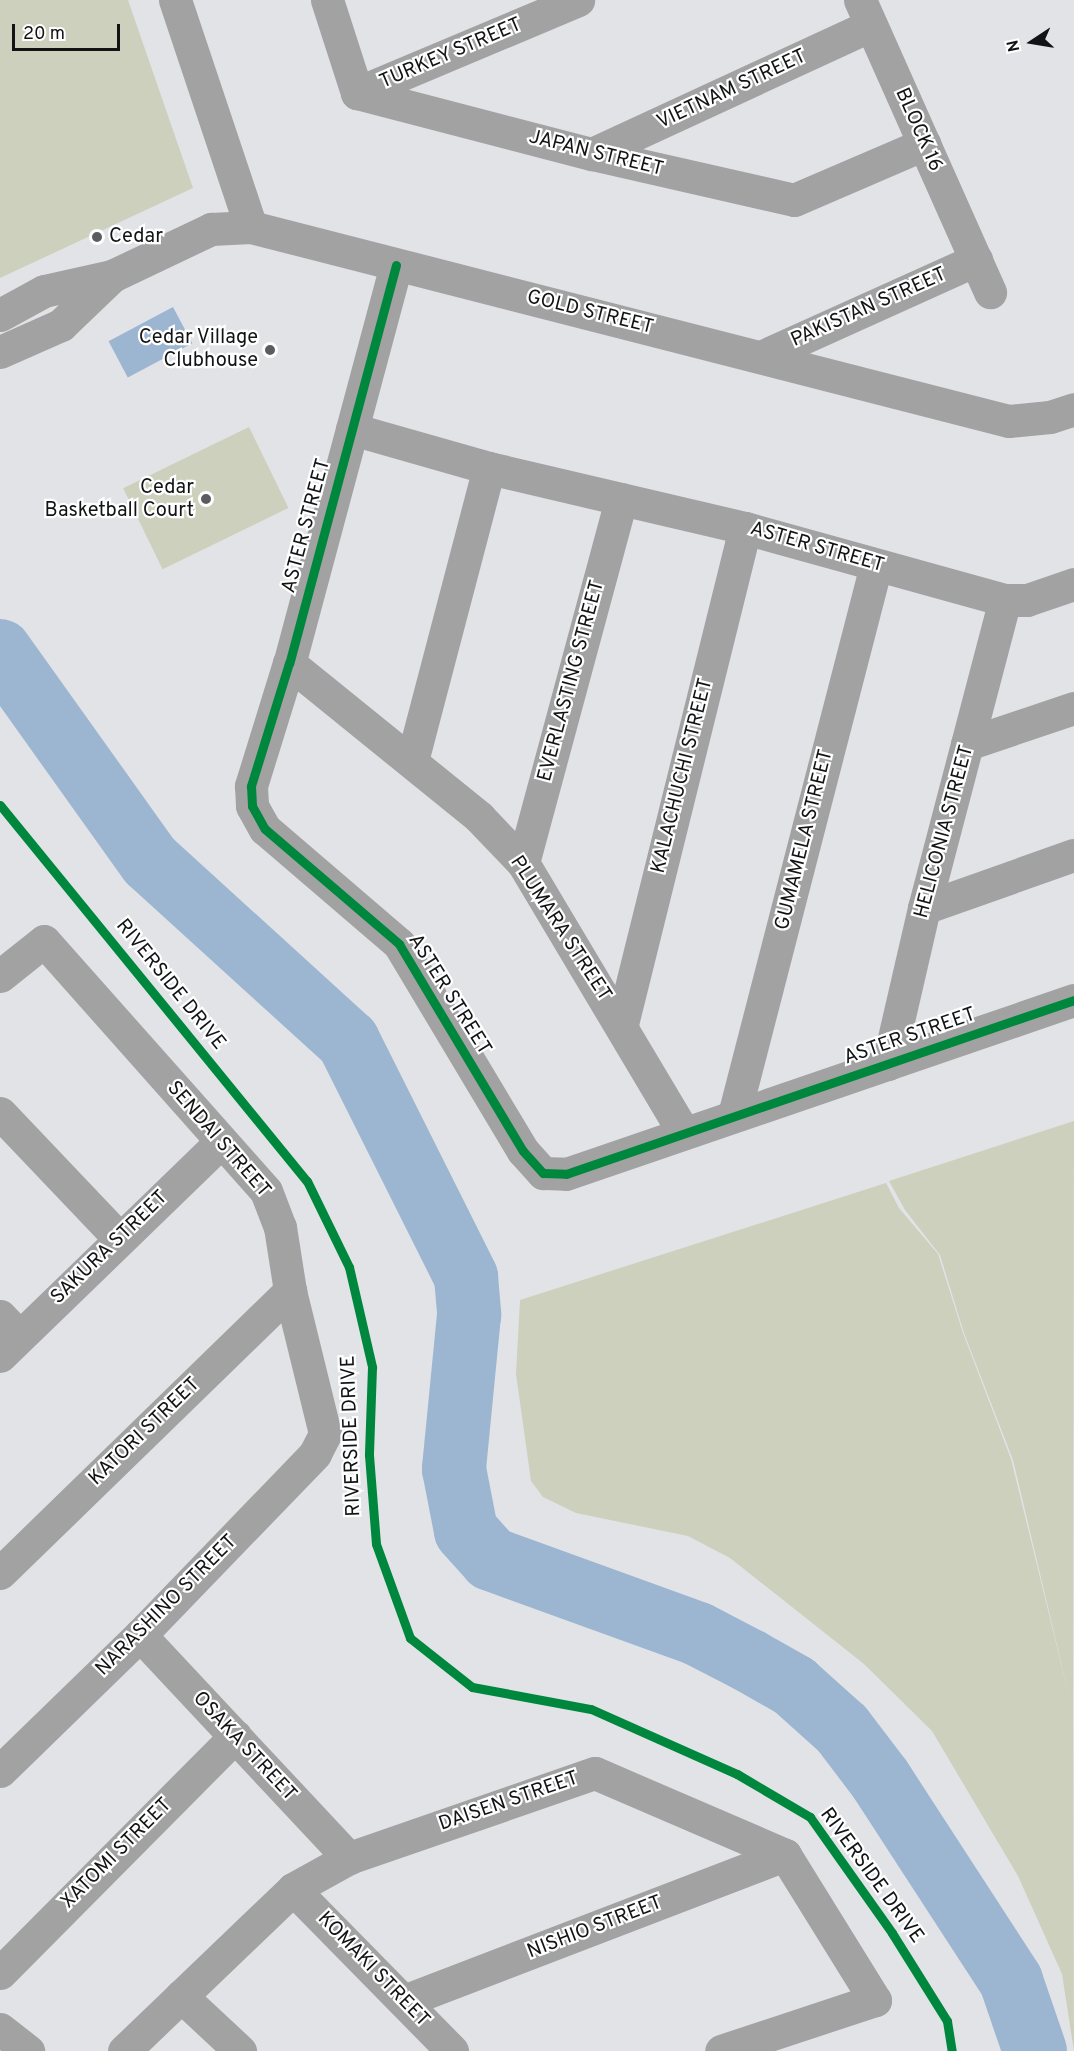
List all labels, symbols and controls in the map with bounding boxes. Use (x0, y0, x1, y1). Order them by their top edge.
scale bar (15, 12, 123, 50)
north arrow (1002, 12, 1062, 72)
street label: TURKEY STREET (376, 13, 526, 95)
text: 20 m (23, 23, 65, 46)
text: N (1003, 38, 1025, 53)
street label: VIETNAM STREET (654, 45, 810, 135)
street label: BLOCK 16 (889, 85, 947, 175)
street label: JAPAN STREET (526, 126, 666, 182)
place label: Cedar (109, 225, 163, 249)
marker: Cedar (90, 230, 104, 244)
street label: PAKISTAN STREET (788, 263, 950, 353)
street label: GOLD STREET (524, 286, 656, 340)
place label: Cedar Village Clubhouse (138, 326, 258, 373)
marker: Cedar Village Clubhouse (263, 343, 277, 357)
street label: ASTER STREET (278, 456, 336, 596)
place label: Cedar Basketball Court (45, 476, 194, 523)
marker: Cedar Basketball Court (199, 492, 213, 506)
street label: ASTER STREET (747, 517, 887, 579)
street label: EVERLASTING STREET (534, 578, 610, 784)
street label: KALACHUCHI STREET (647, 676, 719, 876)
street label: HELICONIA STREET (910, 742, 980, 922)
street label: GUMAMELA STREET (771, 747, 839, 933)
street label: PLUMARA STREET (504, 851, 616, 1007)
street label: RIVERSIDE DRIVE (110, 915, 230, 1055)
street label: ASTER STREET (402, 930, 496, 1060)
street label: ASTER STREET (841, 1003, 979, 1071)
street label: SENDAI STREET (161, 1077, 275, 1203)
street label: SAKURA STREET (46, 1186, 174, 1310)
street label: RIVERSIDE DRIVE (337, 1355, 367, 1517)
street label: KATORI STREET (84, 1373, 206, 1491)
street label: NARASHINO STREET (91, 1530, 243, 1682)
street label: OSAKA STREET (187, 1687, 301, 1807)
street label: DAISEN STREET (436, 1767, 582, 1837)
street label: XATOMI STREET (57, 1794, 177, 1914)
street label: RIVERSIDE DRIVE (814, 1804, 928, 1948)
street label: NISHIO STREET (524, 1891, 666, 1965)
street label: KOMAKI STREET (312, 1907, 434, 2033)

